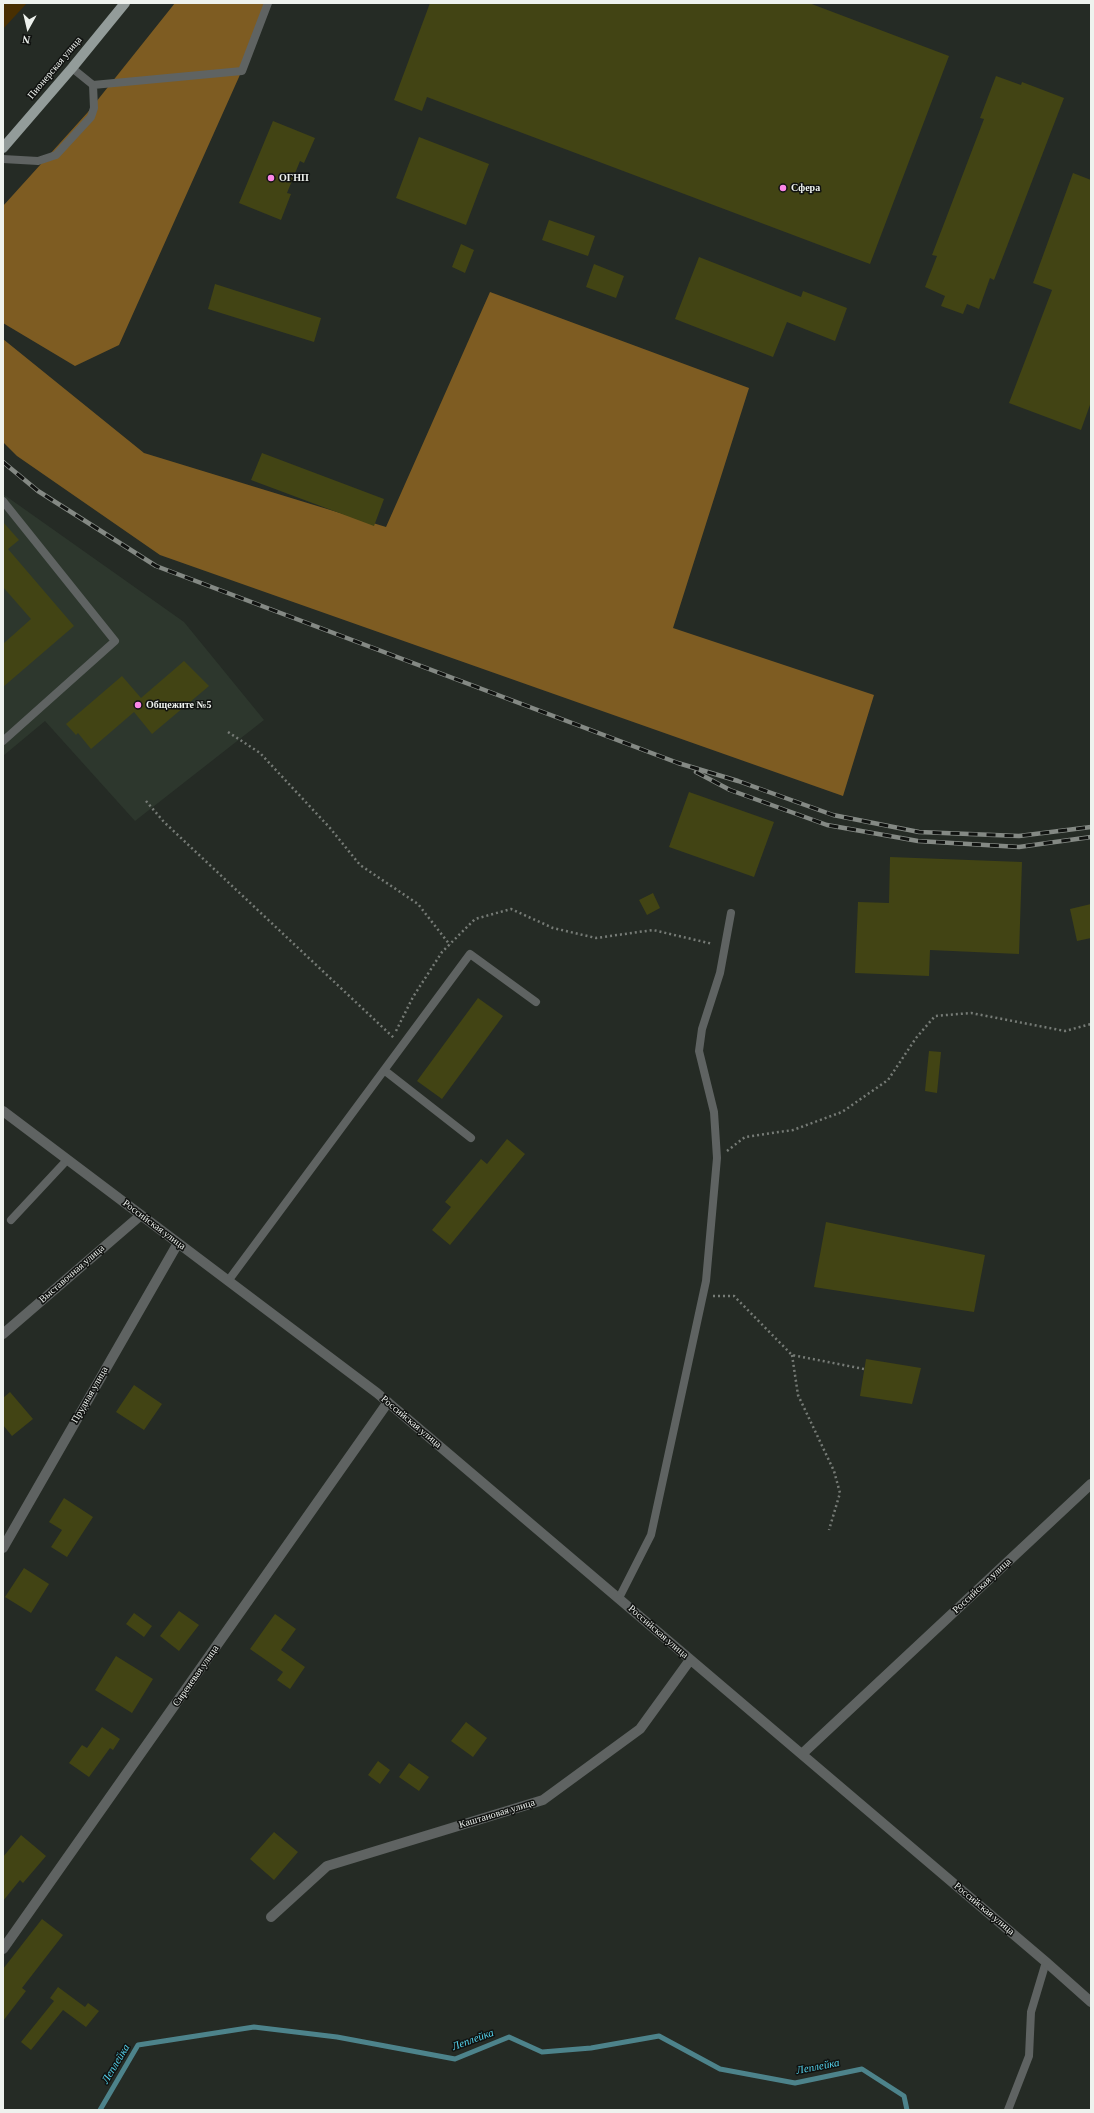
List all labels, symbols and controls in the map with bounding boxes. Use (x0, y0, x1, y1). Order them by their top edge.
north arrow (8, 8, 48, 48)
text: N (22, 33, 31, 46)
street label: Пионерская улица (25, 34, 85, 102)
place label: ОГНП (279, 172, 309, 184)
marker: ОГНП (266, 173, 276, 183)
place label: Сфера (791, 182, 820, 194)
marker: Сфера (778, 183, 788, 193)
place label: Общежите №5 (146, 699, 212, 711)
marker: Общежите №5 (133, 700, 143, 710)
street label: Российская улица (120, 1197, 188, 1253)
street label: Выставочная улица (37, 1242, 107, 1306)
street label: Прудная улица (69, 1365, 111, 1425)
street label: Российская улица (378, 1393, 444, 1451)
street label: Российская улица (950, 1556, 1014, 1616)
street label: Российская улица (626, 1603, 690, 1661)
street label: Сиреневая улица (170, 1643, 222, 1709)
street label: Каштановая улица (458, 1797, 536, 1831)
street label: Российская улица (951, 1880, 1017, 1938)
water label: Леплейка (450, 2026, 496, 2054)
water label: Леплейка (99, 2042, 133, 2086)
water label: Леплейка (795, 2056, 841, 2078)

